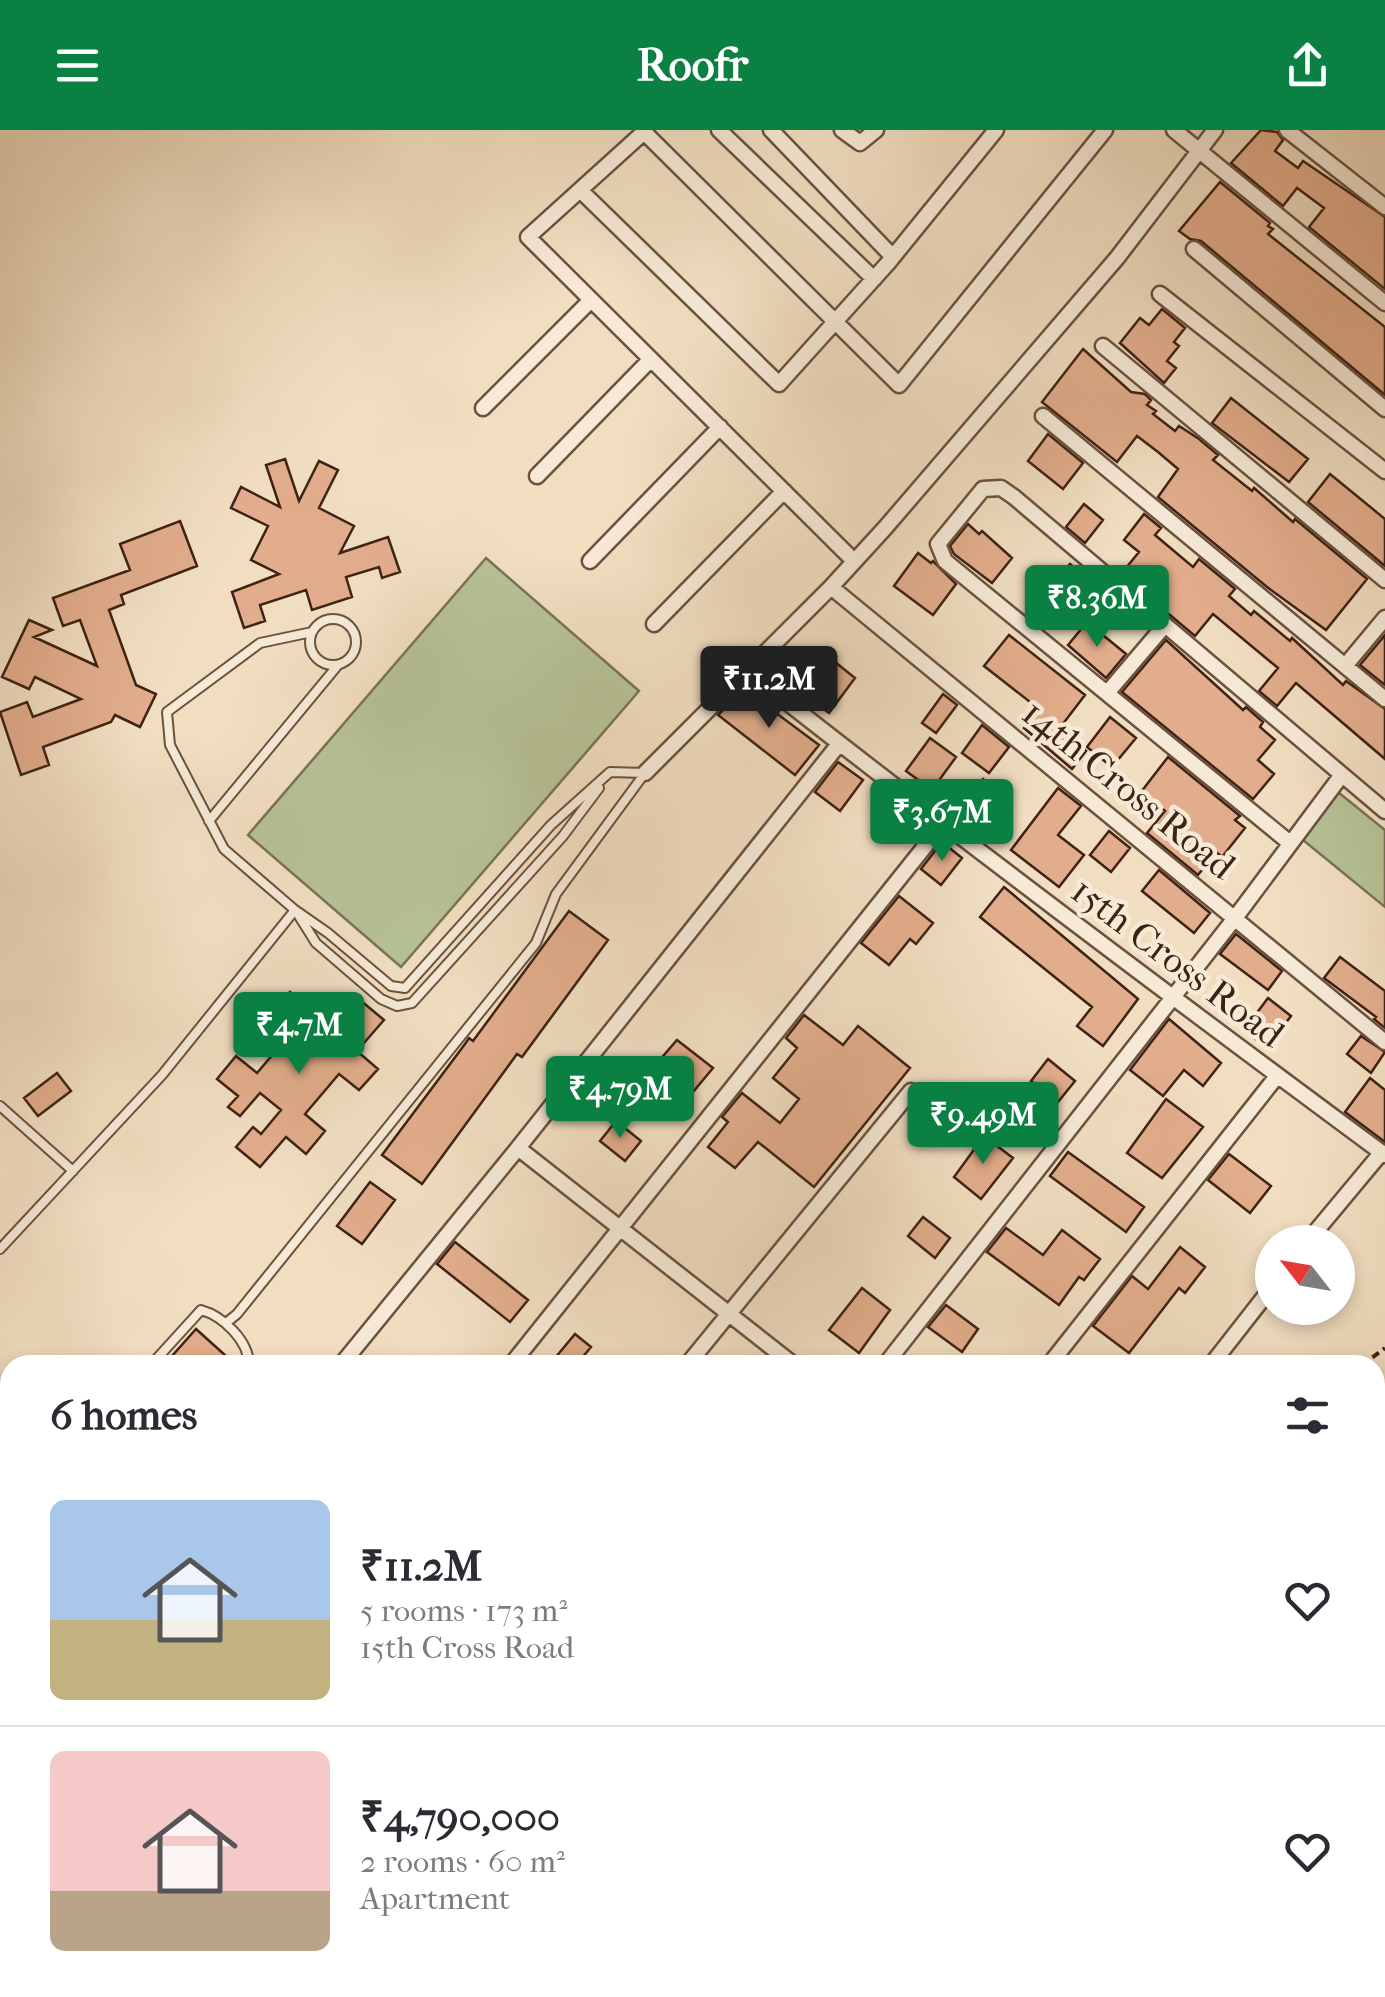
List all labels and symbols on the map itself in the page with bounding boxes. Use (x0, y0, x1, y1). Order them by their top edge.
pin: ₹8.36M (1016, 565, 1178, 650)
pin: ₹11.2M (688, 646, 850, 731)
street label: 14th Cross Road (1013, 690, 1244, 889)
pin: ₹3.67M (861, 779, 1023, 864)
street label: 15th Cross Road (1063, 868, 1293, 1057)
pin: ₹4.7M (229, 992, 369, 1077)
pin: ₹4.79M (539, 1056, 701, 1141)
pin: ₹9.49M (902, 1082, 1064, 1167)
north arrow (1255, 1225, 1355, 1325)

